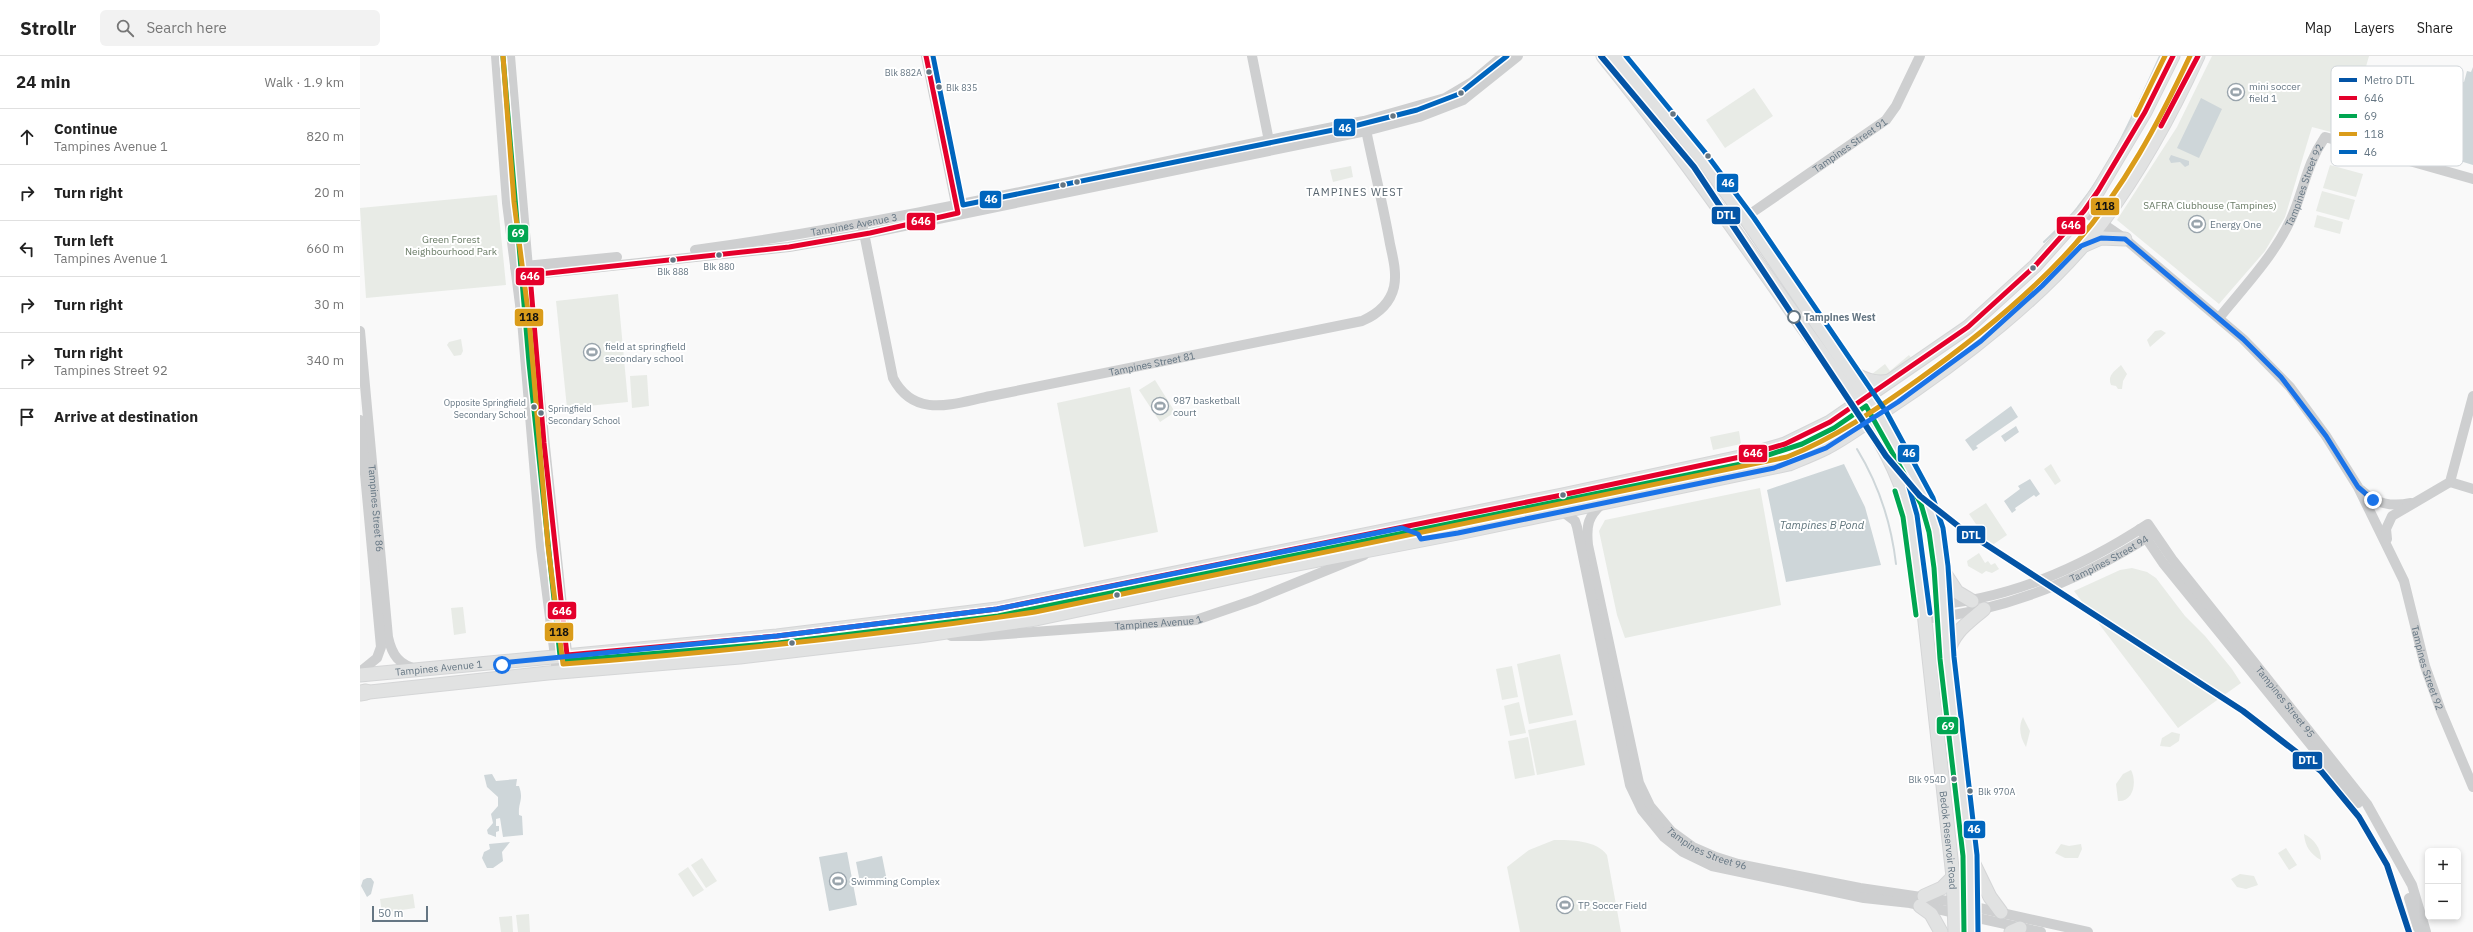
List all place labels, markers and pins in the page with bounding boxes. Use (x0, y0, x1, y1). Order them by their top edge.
place label: Blk 882A (885, 67, 922, 78)
marker: Blk 882A (924, 67, 934, 77)
place label: mini soccer field 1 (2249, 80, 2301, 105)
marker: Blk 835 (934, 82, 944, 92)
place label: Blk 835 (946, 82, 977, 93)
sports icon: mini soccer field 1 (2226, 82, 2246, 102)
unlabelled marker (1456, 88, 1466, 98)
unlabelled marker (1668, 109, 1678, 119)
unlabelled marker (1388, 111, 1398, 121)
unlabelled marker (1703, 151, 1713, 161)
unlabelled marker (1072, 177, 1082, 187)
unlabelled marker (1058, 180, 1068, 190)
sports icon: Energy One (2187, 214, 2207, 234)
place label: Energy One (2210, 218, 2262, 231)
marker: Blk 880 (714, 250, 724, 260)
marker: Blk 888 (668, 255, 678, 265)
place label: Blk 880 (703, 261, 735, 272)
unlabelled marker (2028, 263, 2038, 273)
place label: Blk 888 (657, 266, 689, 277)
marker: Tampines West (1787, 310, 1801, 324)
place label: Tampines West (1804, 311, 1876, 324)
place label: field at springfield secondary school (605, 340, 686, 365)
sports icon: field at springfield secondary school (582, 342, 602, 362)
place label: 987 basketball court (1173, 394, 1240, 419)
sports icon: 987 basketball court (1150, 396, 1170, 416)
place label: Opposite Springfield Secondary School (444, 397, 527, 420)
marker: Opposite Springfield Secondary School (529, 402, 539, 412)
place label: Springfield Secondary School (548, 403, 621, 426)
marker: Springfield Secondary School (536, 408, 546, 418)
unlabelled marker (1558, 490, 1568, 500)
unlabelled marker (1112, 590, 1122, 600)
unlabelled marker (787, 638, 797, 648)
place label: Blk 954D (1909, 774, 1946, 785)
marker: Blk 954D (1949, 774, 1959, 784)
marker: Blk 970A (1965, 786, 1975, 796)
place label: Blk 970A (1978, 786, 2015, 797)
sports icon: Swimming Complex (828, 871, 848, 891)
place label: Swimming Complex (851, 875, 940, 888)
sports icon: TP Soccer Field (1555, 895, 1575, 915)
place label: TP Soccer Field (1578, 899, 1647, 912)

